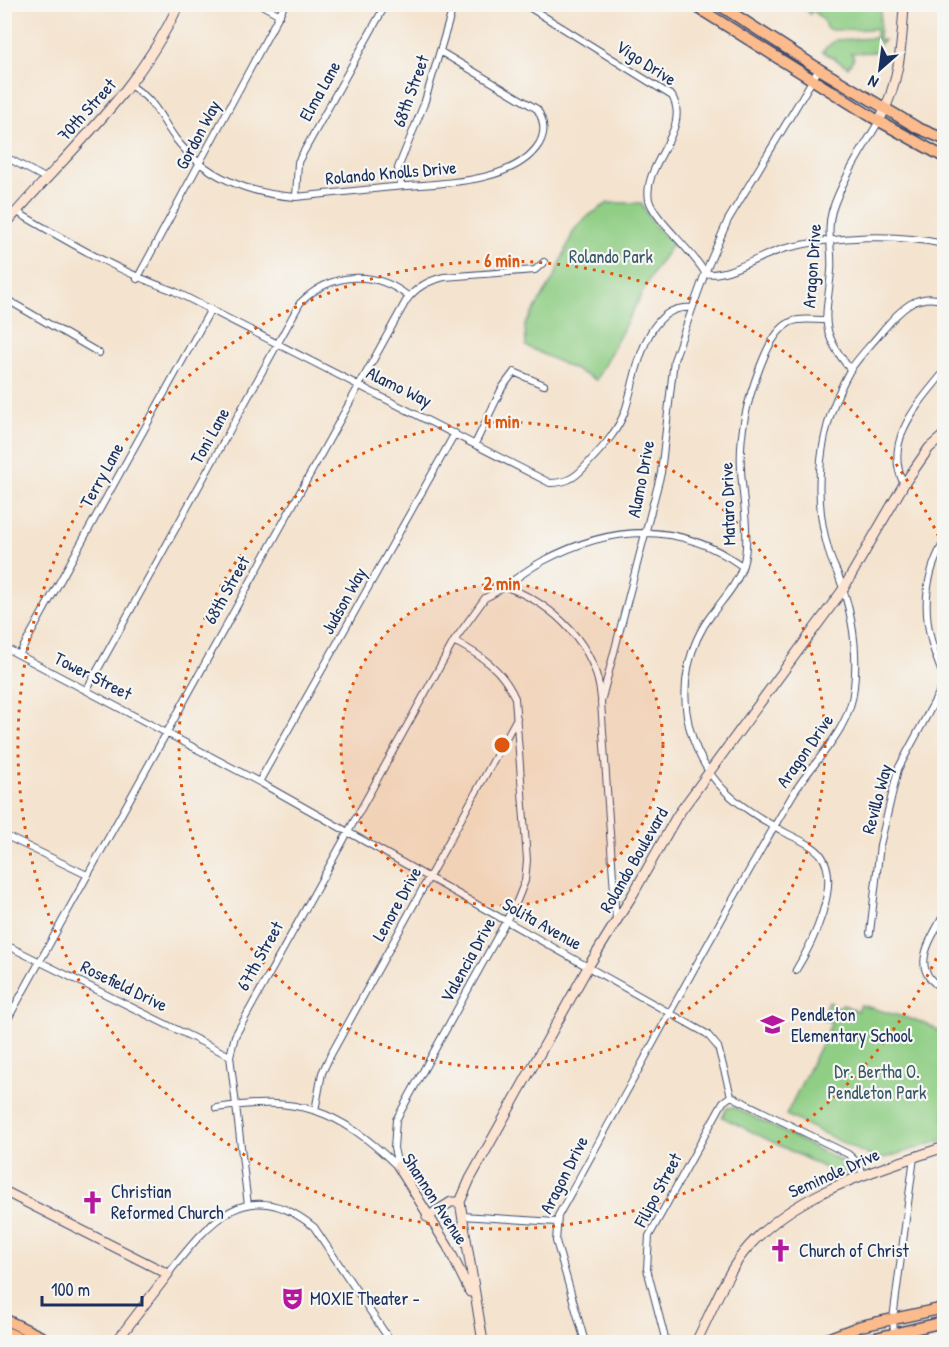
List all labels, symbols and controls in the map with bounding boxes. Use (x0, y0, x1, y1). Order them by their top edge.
street label: Vigo Drive (611, 34, 681, 91)
north arrow (850, 39, 910, 99)
street label: 68th Street (386, 51, 435, 130)
street label: Elma Lane (293, 56, 346, 125)
text: N (864, 70, 882, 94)
street label: 70th Street (52, 72, 122, 147)
street label: Gordon Way (169, 95, 226, 174)
street label: Rolando Knolls Drive (324, 154, 457, 191)
street label: Aragon Drive (796, 223, 827, 309)
park label: Rolando Park (569, 244, 653, 269)
text: 6 min (484, 248, 520, 273)
street label: Alamo Way (362, 360, 437, 413)
street label: Toni Lane (184, 403, 235, 469)
text: 4 min (484, 409, 520, 434)
street label: Terry Lane (74, 438, 130, 512)
street label: Alamo Drive (621, 438, 660, 520)
street label: Mataro Drive (714, 462, 741, 546)
street label: 68th Street (198, 550, 256, 629)
street label: Judson Way (315, 562, 372, 639)
text: 2 min (484, 571, 520, 596)
street label: Tower Street (50, 645, 137, 706)
street label: Aragon Drive (770, 709, 839, 792)
centre of rings (492, 735, 512, 755)
street label: Revillo Way (855, 761, 898, 837)
street label: Rolando Boulevard (593, 803, 674, 917)
street label: Lenore Drive (366, 862, 427, 945)
street label: Solita Avenue (498, 891, 587, 956)
street label: Valencia Drive (434, 913, 501, 1007)
street label: 67th Street (230, 916, 289, 995)
street label: Rosefield Drive (77, 954, 172, 1017)
place label: Pendleton Elementary School (791, 1002, 913, 1048)
school or university icon: Pendleton Elementary School (760, 1012, 786, 1038)
park label: Dr. Bertha O. Pendleton Park (828, 1059, 927, 1105)
street label: Aragon Drive (533, 1132, 594, 1218)
street label: Seminole Drive (784, 1141, 883, 1204)
street label: Shannon Avenue (397, 1148, 474, 1249)
street label: Filipo Street (627, 1148, 688, 1232)
place label: Christian Reformed Church (111, 1179, 224, 1225)
church icon: Christian Reformed Church (80, 1189, 106, 1215)
church icon: Church of Christ (768, 1238, 794, 1264)
place label: Church of Christ (799, 1238, 909, 1263)
scale bar (42, 1269, 142, 1307)
text: 100 m (51, 1277, 90, 1302)
theatre icon: MOXIE Theater - (279, 1286, 305, 1312)
place label: MOXIE Theater - (310, 1286, 420, 1311)

